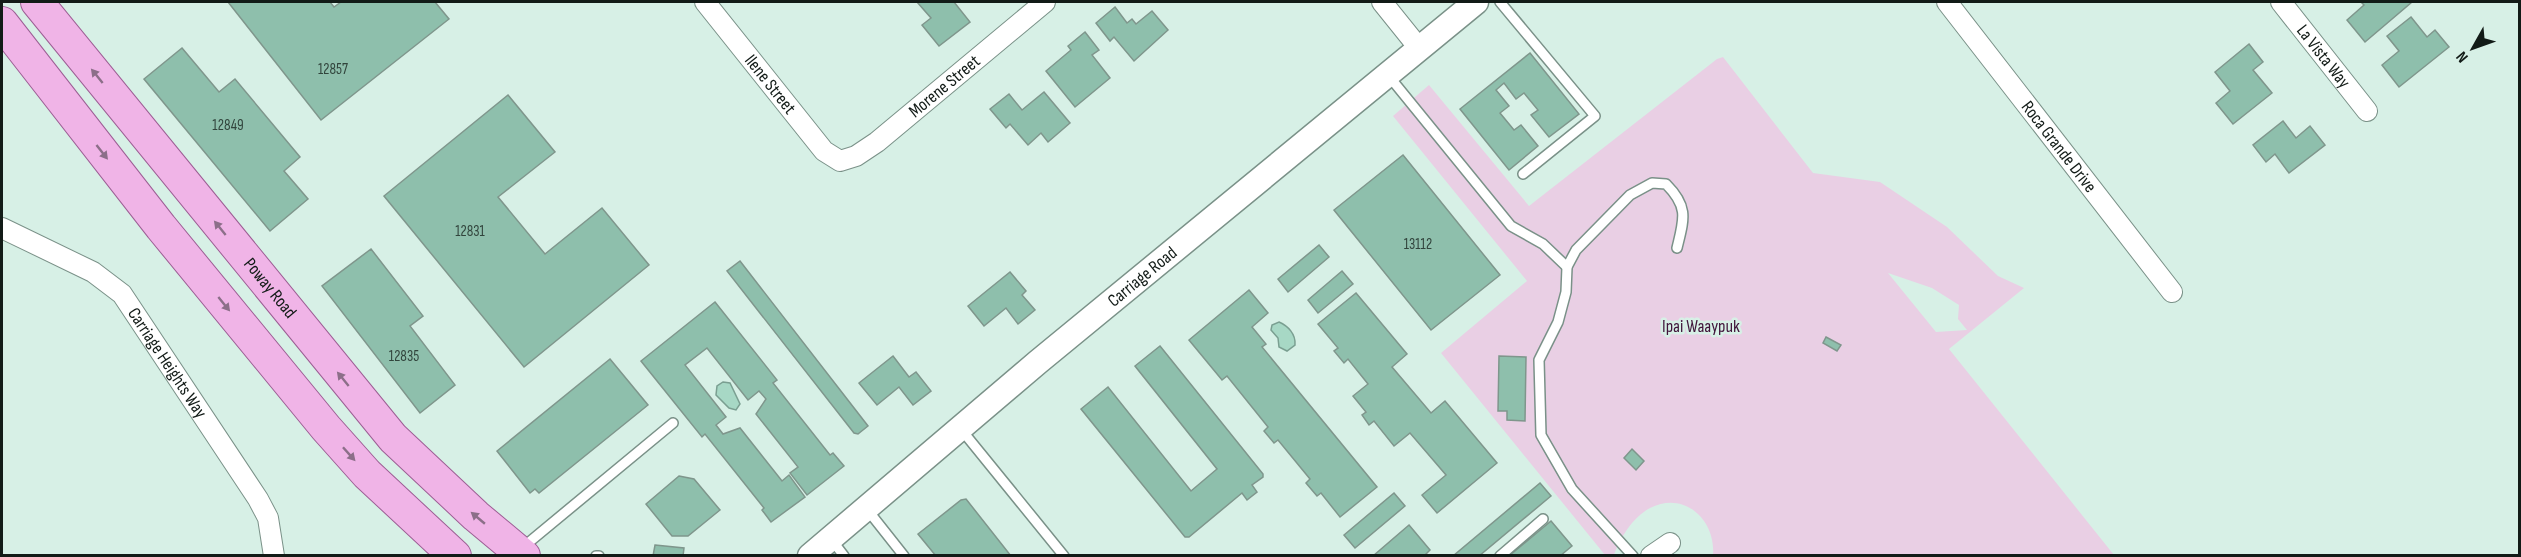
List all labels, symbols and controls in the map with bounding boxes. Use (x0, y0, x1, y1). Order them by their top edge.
north arrow (2443, 18, 2503, 78)
street label: La Vista Way (2292, 20, 2355, 92)
text: N (2453, 47, 2473, 66)
street label: Ilene Street (740, 50, 801, 118)
street label: Morene Street (904, 50, 984, 122)
house number: 12857 (318, 60, 348, 79)
one-way arrow (91, 68, 104, 84)
street label: Roca Grande Drive (2017, 97, 2101, 197)
house number: 12849 (212, 116, 244, 135)
one-way arrow (96, 144, 108, 159)
one-way arrow (214, 220, 226, 235)
house number: 12831 (455, 222, 486, 241)
house number: 13112 (1404, 235, 1432, 254)
street label: Carriage Road (1103, 242, 1181, 311)
street label: Poway Road (240, 253, 301, 322)
one-way arrow (217, 296, 230, 311)
street label: Carriage Heights Way (124, 304, 212, 422)
park label: Ipai Waaypuk (1662, 316, 1740, 337)
house number: 12835 (389, 347, 419, 366)
one-way arrow (336, 371, 349, 387)
one-way arrow (342, 446, 356, 461)
one-way arrow (470, 512, 486, 525)

